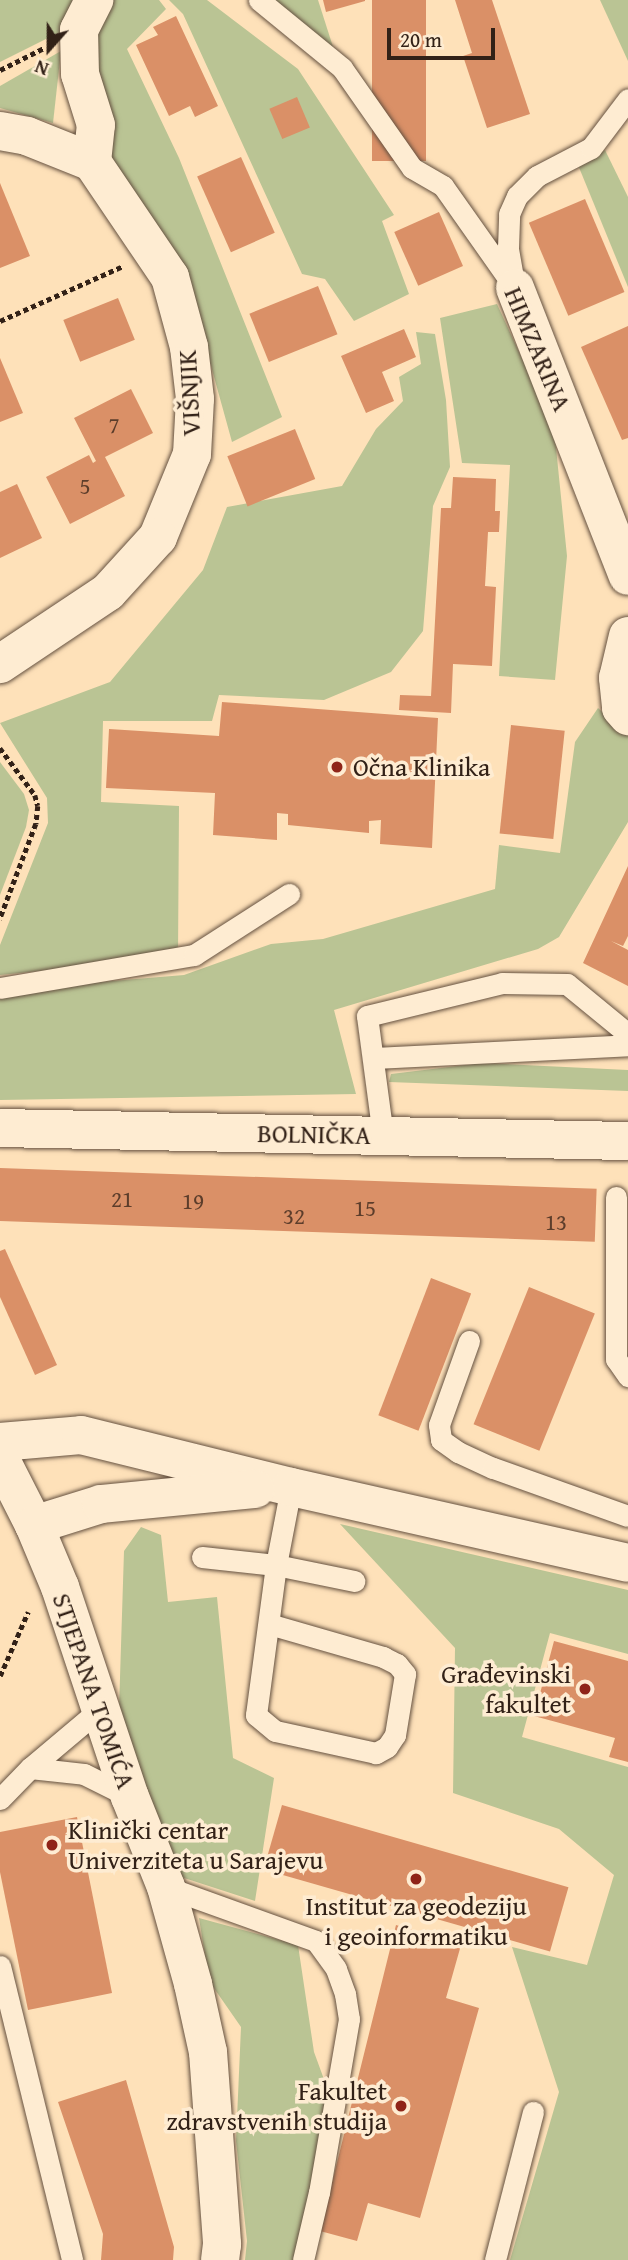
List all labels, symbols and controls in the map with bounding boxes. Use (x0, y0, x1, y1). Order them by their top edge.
north arrow (14, 14, 84, 84)
scale bar (390, 14, 498, 58)
text: 20 m (400, 24, 442, 55)
text: N (31, 53, 52, 84)
street label: HIMZARINA (498, 282, 578, 416)
street label: VIŠNJIK (171, 349, 207, 437)
house number: 7 (108, 411, 120, 439)
house number: 5 (79, 472, 91, 500)
place label: Očna Klinika (353, 751, 490, 783)
marker: Očna Klinika (327, 757, 347, 777)
street label: BOLNIČKA (257, 1117, 371, 1151)
house number: 21 (111, 1185, 133, 1213)
house number: 19 (182, 1187, 204, 1215)
house number: 15 (354, 1194, 376, 1222)
house number: 32 (283, 1202, 305, 1230)
house number: 13 (545, 1208, 567, 1236)
street label: STJEPANA TOMIĆA (46, 1589, 142, 1793)
place label: Građevinski fakultet (441, 1658, 571, 1720)
marker: Građevinski fakultet (577, 1681, 593, 1697)
place label: Klinički centar Univerziteta u Sarajevu (68, 1814, 323, 1876)
marker: Klinički centar Univerziteta u Sarajevu (42, 1835, 62, 1855)
marker: Institut za geodeziju i geoinformatiku (408, 1871, 424, 1887)
place label: Institut za geodeziju i geoinformatiku (305, 1890, 527, 1952)
place label: Fakultet zdravstvenih studija (166, 2075, 387, 2136)
marker: Fakultet zdravstvenih studija (393, 2098, 409, 2114)

